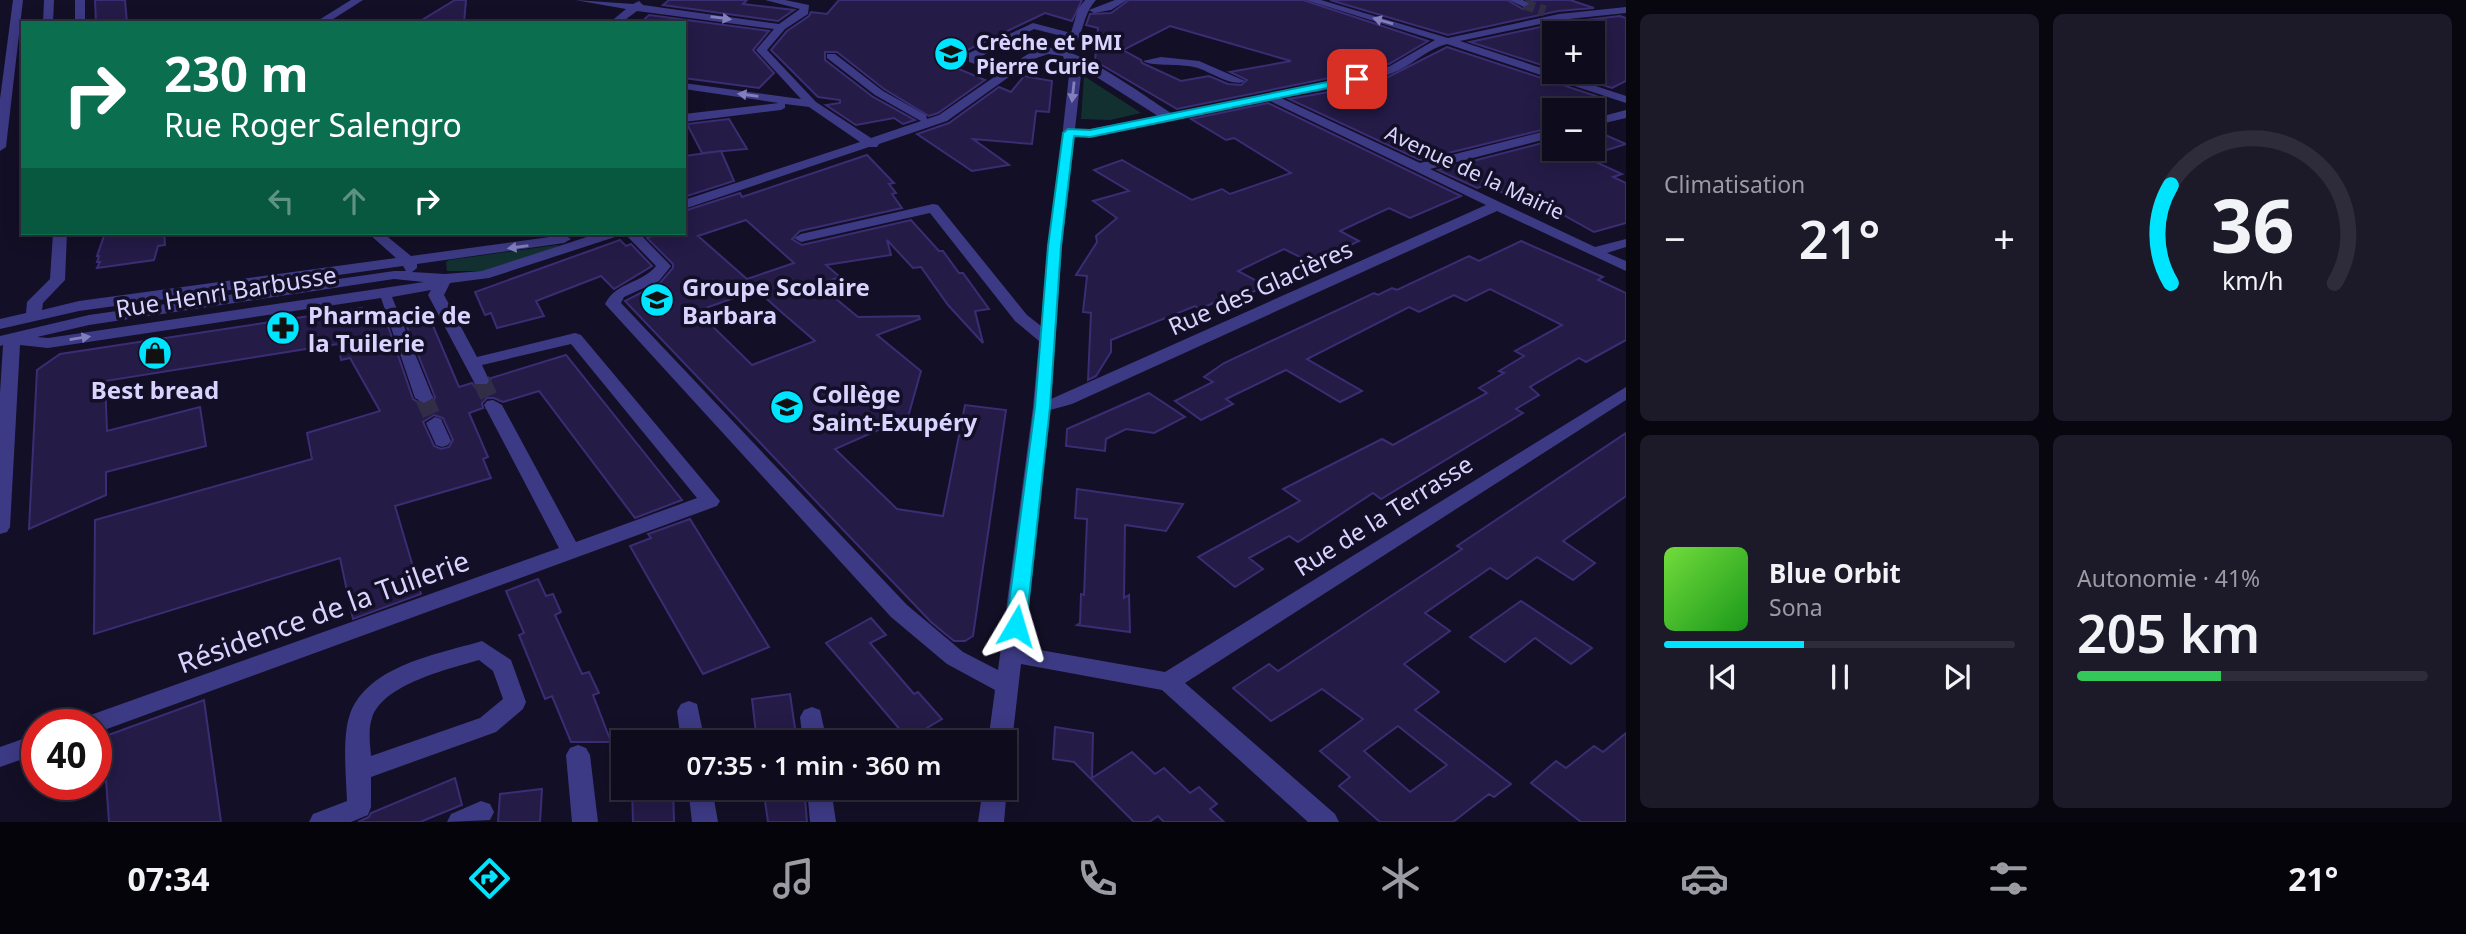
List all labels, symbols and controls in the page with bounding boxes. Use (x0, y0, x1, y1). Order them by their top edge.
one-way arrow (710, 12, 732, 23)
one-way arrow (1372, 16, 1393, 26)
map controls (1542, 21, 1605, 161)
button: + (1542, 21, 1605, 84)
place label: Crèche et PMI Pierre Curie (976, 28, 1122, 80)
school or university icon: Crèche et PMI Pierre Curie (932, 35, 970, 73)
text: 230 m (164, 40, 309, 106)
icon: right (49, 49, 140, 140)
pin (1327, 49, 1387, 109)
icon: arrive (1338, 60, 1376, 98)
one-way arrow (1067, 82, 1078, 104)
one-way arrow (737, 89, 759, 100)
button: − (1542, 98, 1605, 161)
text: Rue Roger Salengro (164, 103, 462, 146)
street label: Avenue de la Mairie (1381, 118, 1569, 226)
text: Climatisation (1664, 168, 1805, 200)
text: 36 (2211, 176, 2294, 275)
icon: left (262, 182, 300, 220)
icon: ahead (335, 182, 373, 220)
icon: right (408, 182, 446, 220)
text: 21° (1799, 203, 1880, 274)
text: − (1664, 212, 1686, 264)
text: + (1993, 212, 2015, 264)
street label: Rue des Glacières (1163, 232, 1357, 342)
one-way arrow (507, 242, 529, 253)
street label: Rue Henri Barbusse (113, 257, 339, 325)
text: km/h (2222, 263, 2283, 297)
place label: Groupe Scolaire Barbara (682, 270, 870, 331)
school or university icon: Groupe Scolaire Barbara (638, 281, 676, 319)
place label: Pharmacie de la Tuilerie (308, 298, 471, 359)
pharmacy icon: Pharmacie de la Tuilerie (264, 309, 302, 347)
one-way arrow (69, 333, 91, 344)
shop icon: Best bread (136, 334, 174, 372)
place label: Best bread (91, 373, 219, 406)
place label: Collège Saint-Exupéry (812, 377, 978, 438)
school or university icon: Collège Saint-Exupéry (768, 388, 806, 426)
street label: Rue de la Terrasse (1288, 447, 1478, 583)
street label: Résidence de la Tuilerie (172, 541, 474, 681)
text: Blue Orbit (1769, 555, 1901, 591)
text: Autonomie · 41% (2077, 562, 2260, 594)
position arrow (979, 589, 1053, 663)
text: Sona (1769, 591, 1823, 623)
text: 205 km (2077, 597, 2260, 668)
icon: previous (1704, 658, 1742, 696)
icon: pause (1821, 658, 1859, 696)
icon: next (1938, 658, 1976, 696)
speed limit sign: 40 (21, 709, 112, 800)
text: 07:35 · 1 min · 360 m (687, 747, 941, 783)
icon: directions (465, 854, 514, 903)
icon: music (769, 854, 818, 903)
icon: phone (1073, 854, 1122, 903)
icon: climate (1376, 854, 1425, 903)
icon: car (1680, 854, 1729, 903)
icon: filters (1984, 854, 2033, 903)
text: 07:34 (127, 857, 210, 900)
text: 21° (2288, 857, 2338, 900)

